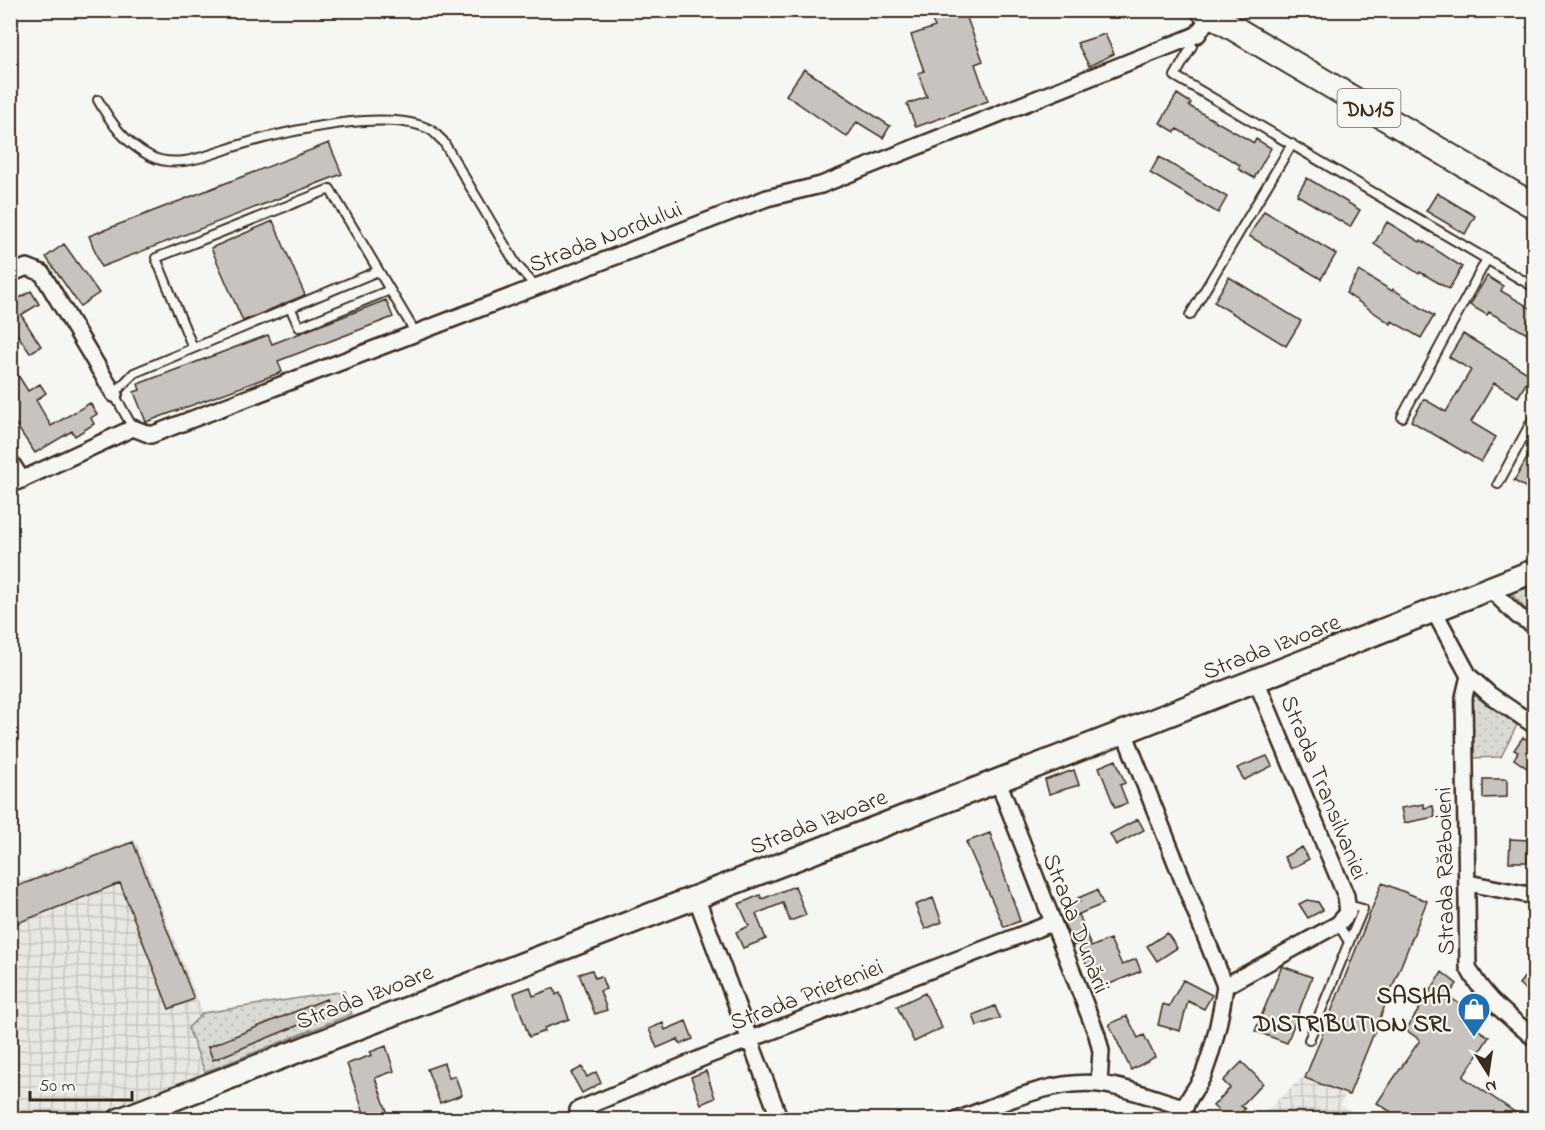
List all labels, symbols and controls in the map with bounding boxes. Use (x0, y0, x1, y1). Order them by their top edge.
road number: DN15 (1338, 89, 1400, 127)
street label: Strada Nordului (524, 193, 688, 284)
street label: Strada Izvoare (1198, 606, 1346, 691)
street label: Strada Transilvaniei (1270, 690, 1376, 886)
street label: Strada Izvoare (745, 781, 893, 866)
street label: Strada Războieni (1428, 787, 1465, 955)
street label: Strada Dunării (1032, 849, 1117, 999)
street label: Strada Prieteniei (725, 951, 888, 1042)
street label: Strada Izvoare (291, 956, 439, 1041)
place label: SASHA DISTRIBUTION SRL (1252, 980, 1452, 1043)
shop icon: SASHA DISTRIBUTION SRL (1456, 991, 1492, 1038)
north arrow (1458, 1043, 1518, 1103)
scale bar (30, 1064, 132, 1102)
text: N (1483, 1073, 1498, 1099)
text: 50 m (39, 1074, 76, 1100)

